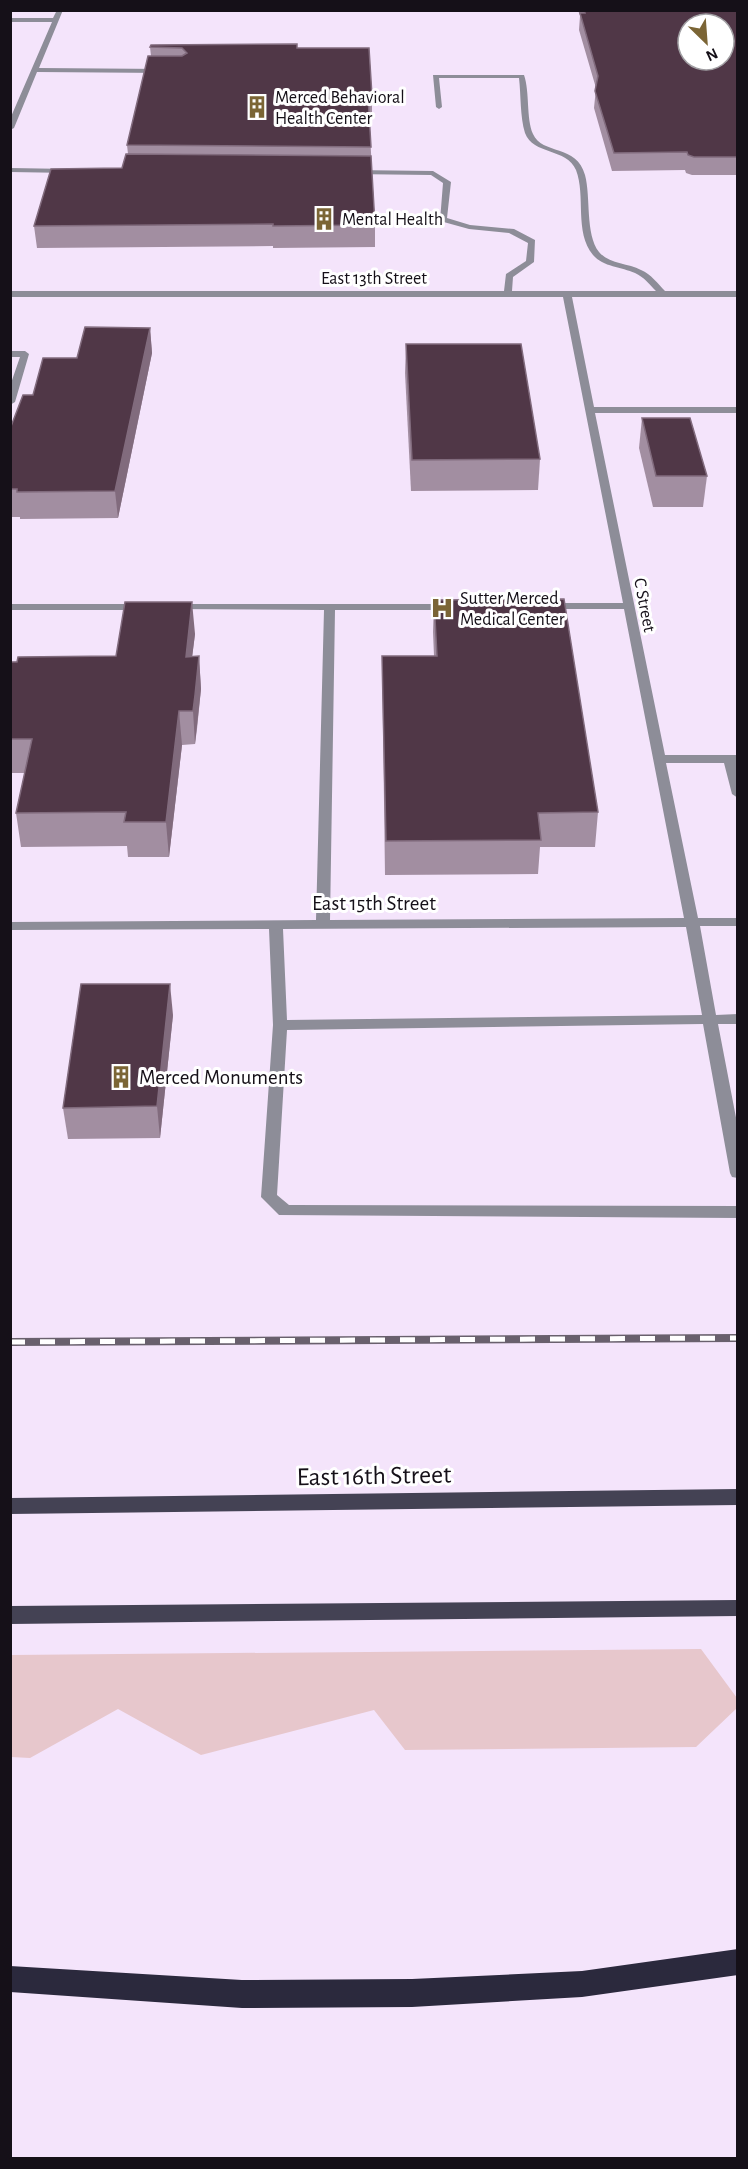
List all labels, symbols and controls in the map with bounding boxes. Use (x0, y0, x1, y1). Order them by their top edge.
north arrow (676, 12, 736, 72)
text: N (703, 45, 720, 64)
place label: Merced Behavioral Health Center (275, 89, 405, 128)
building icon: Merced Behavioral Health Center (244, 94, 270, 120)
building icon: Mental Health (311, 206, 337, 232)
place label: Mental Health (342, 211, 443, 229)
street label: East 13th Street (321, 270, 427, 288)
street label: C Street (630, 577, 658, 634)
place label: Sutter Merced Medical Center (460, 590, 565, 629)
hospital icon: Sutter Merced Medical Center (429, 595, 455, 621)
street label: East 15th Street (312, 893, 436, 914)
building icon: Merced Monuments (108, 1064, 134, 1090)
place label: Merced Monuments (139, 1067, 303, 1088)
street label: East 16th Street (296, 1462, 452, 1490)

